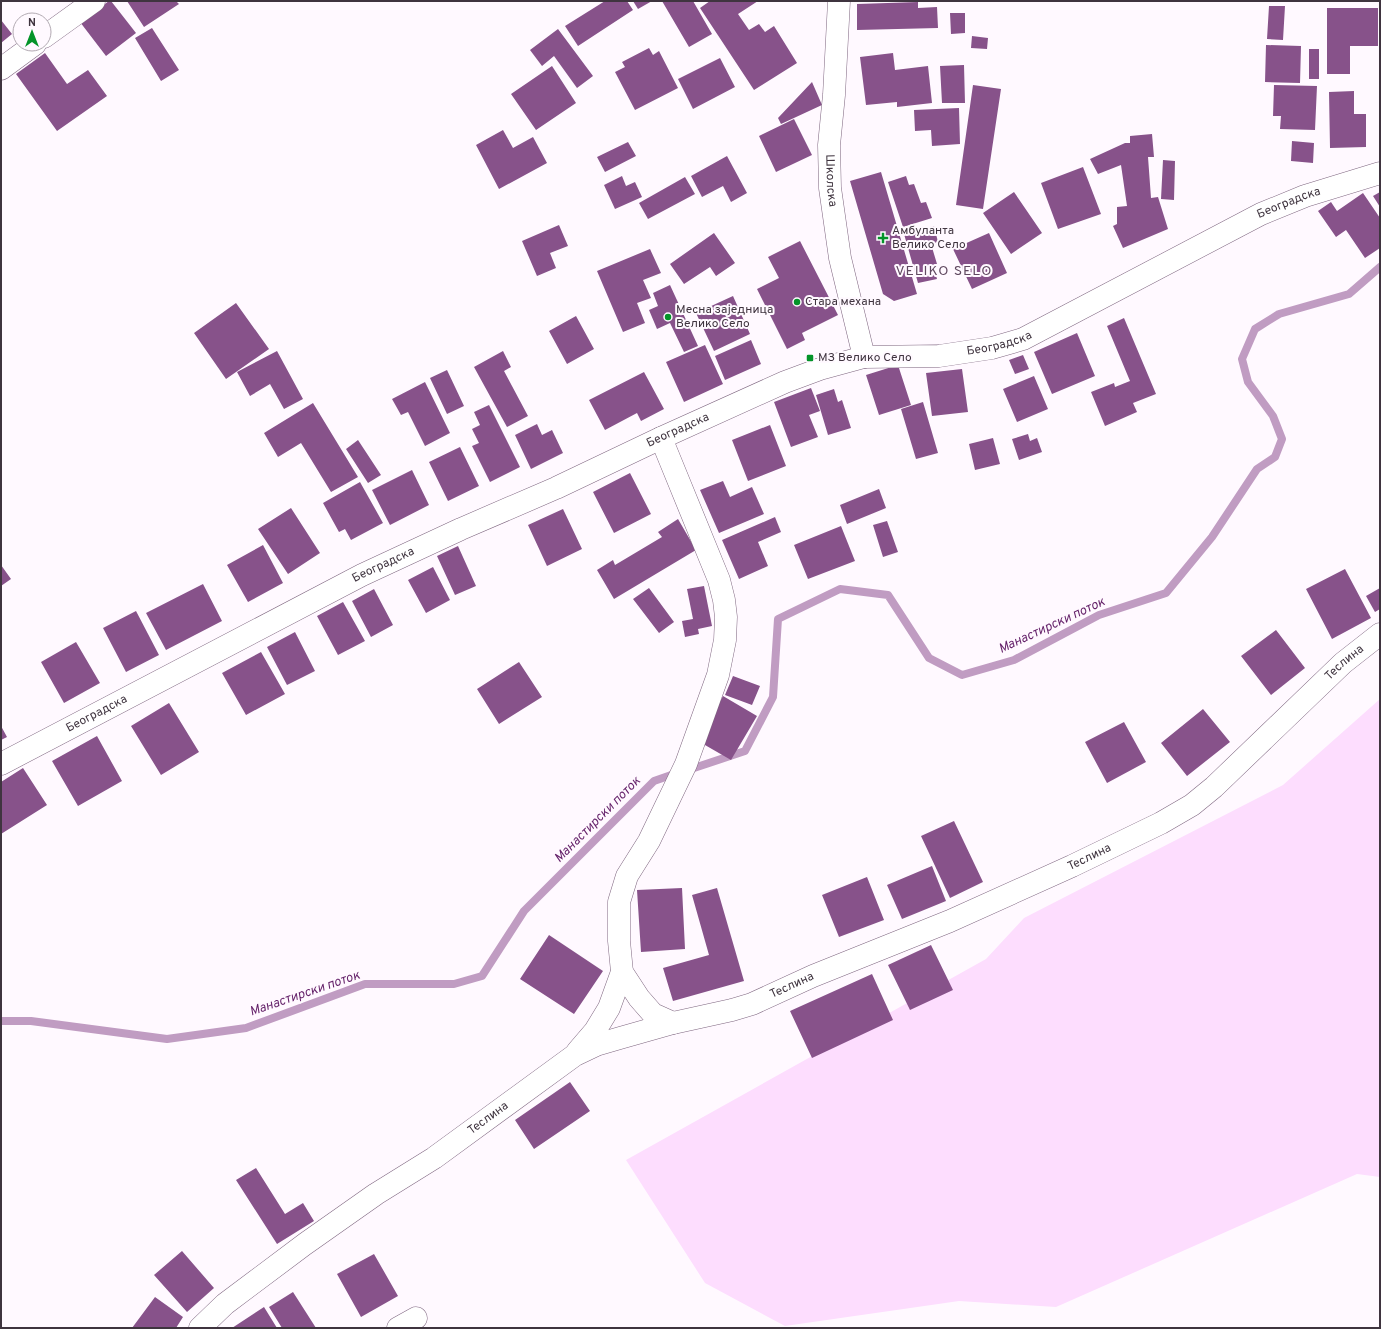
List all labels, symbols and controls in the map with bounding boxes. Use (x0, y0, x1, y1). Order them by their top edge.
north arrow (12, 12, 52, 52)
text: N (28, 16, 36, 30)
street label: Школска (821, 154, 841, 208)
street label: Београдска (1255, 184, 1322, 223)
place label: Амбуланта Велико Село (892, 223, 966, 253)
marker: Амбуланта Велико Село (877, 232, 889, 244)
district label: VELIKO SELO (896, 263, 992, 280)
place label: Стара механа (805, 294, 881, 310)
marker: Стара механа (792, 297, 802, 307)
place label: Месна заједница Велико Село (676, 302, 773, 332)
marker: Месна заједница Велико Село (663, 312, 673, 322)
street label: Београдска (966, 328, 1035, 360)
place label: МЗ Велико Село (818, 350, 912, 366)
marker: МЗ Велико Село (805, 353, 815, 363)
street label: Београдска (644, 409, 712, 452)
street label: Београдска (349, 544, 417, 587)
water label: Манастирски поток (996, 594, 1108, 658)
street label: Теслина (1322, 641, 1367, 684)
street label: Београдска (63, 691, 130, 737)
water label: Манастирски поток (551, 773, 645, 867)
street label: Теслина (1065, 840, 1114, 875)
water label: Манастирски поток (248, 967, 363, 1020)
street label: Теслина (767, 969, 817, 1003)
street label: Теслина (465, 1098, 512, 1139)

